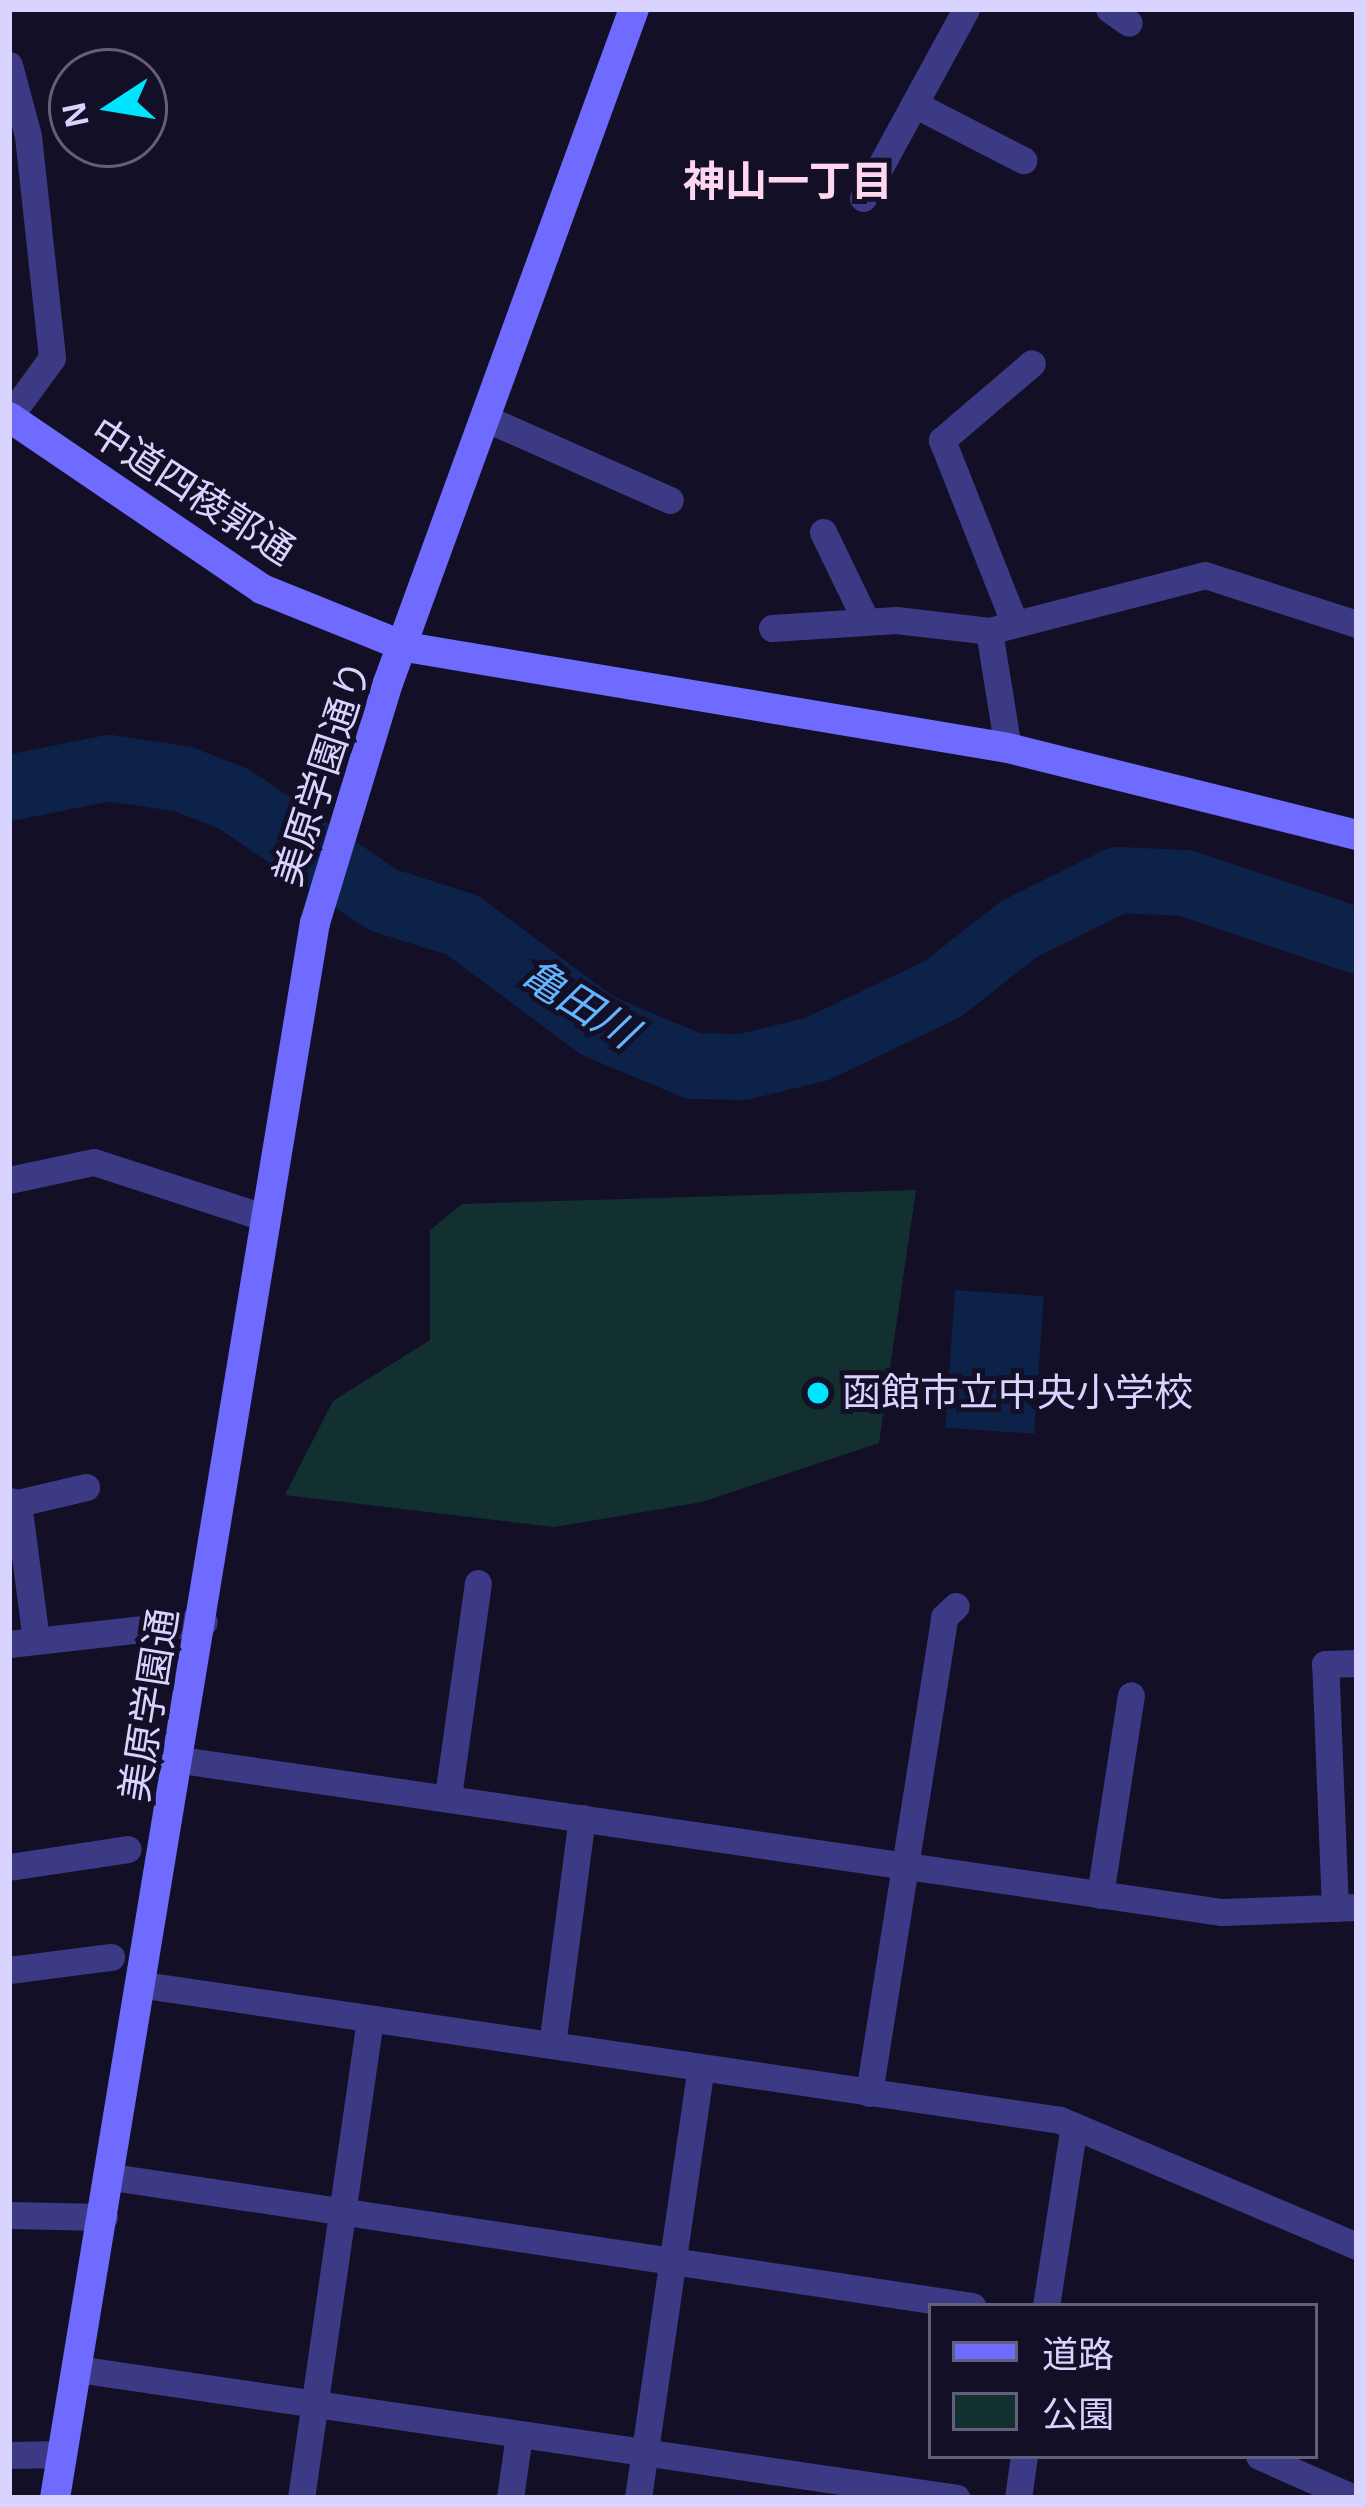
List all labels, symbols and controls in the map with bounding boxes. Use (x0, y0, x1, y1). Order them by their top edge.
north arrow (48, 48, 168, 168)
text: N (55, 99, 96, 130)
district label: 神山一丁目 (683, 157, 893, 207)
street label: 中道四稜郭通 (81, 409, 303, 575)
street label: 美原学園通り (265, 654, 381, 892)
water label: 亀田川 (512, 949, 646, 1059)
place label: 函館市立中央小学校 (842, 1370, 1193, 1416)
marker: 函館市立中央小学校 (805, 1380, 831, 1406)
street label: 美原学園通 (112, 1605, 188, 1805)
legend (928, 2303, 1318, 2459)
text: 道路 (1042, 2334, 1114, 2375)
text: 公園 (1042, 2394, 1114, 2435)

